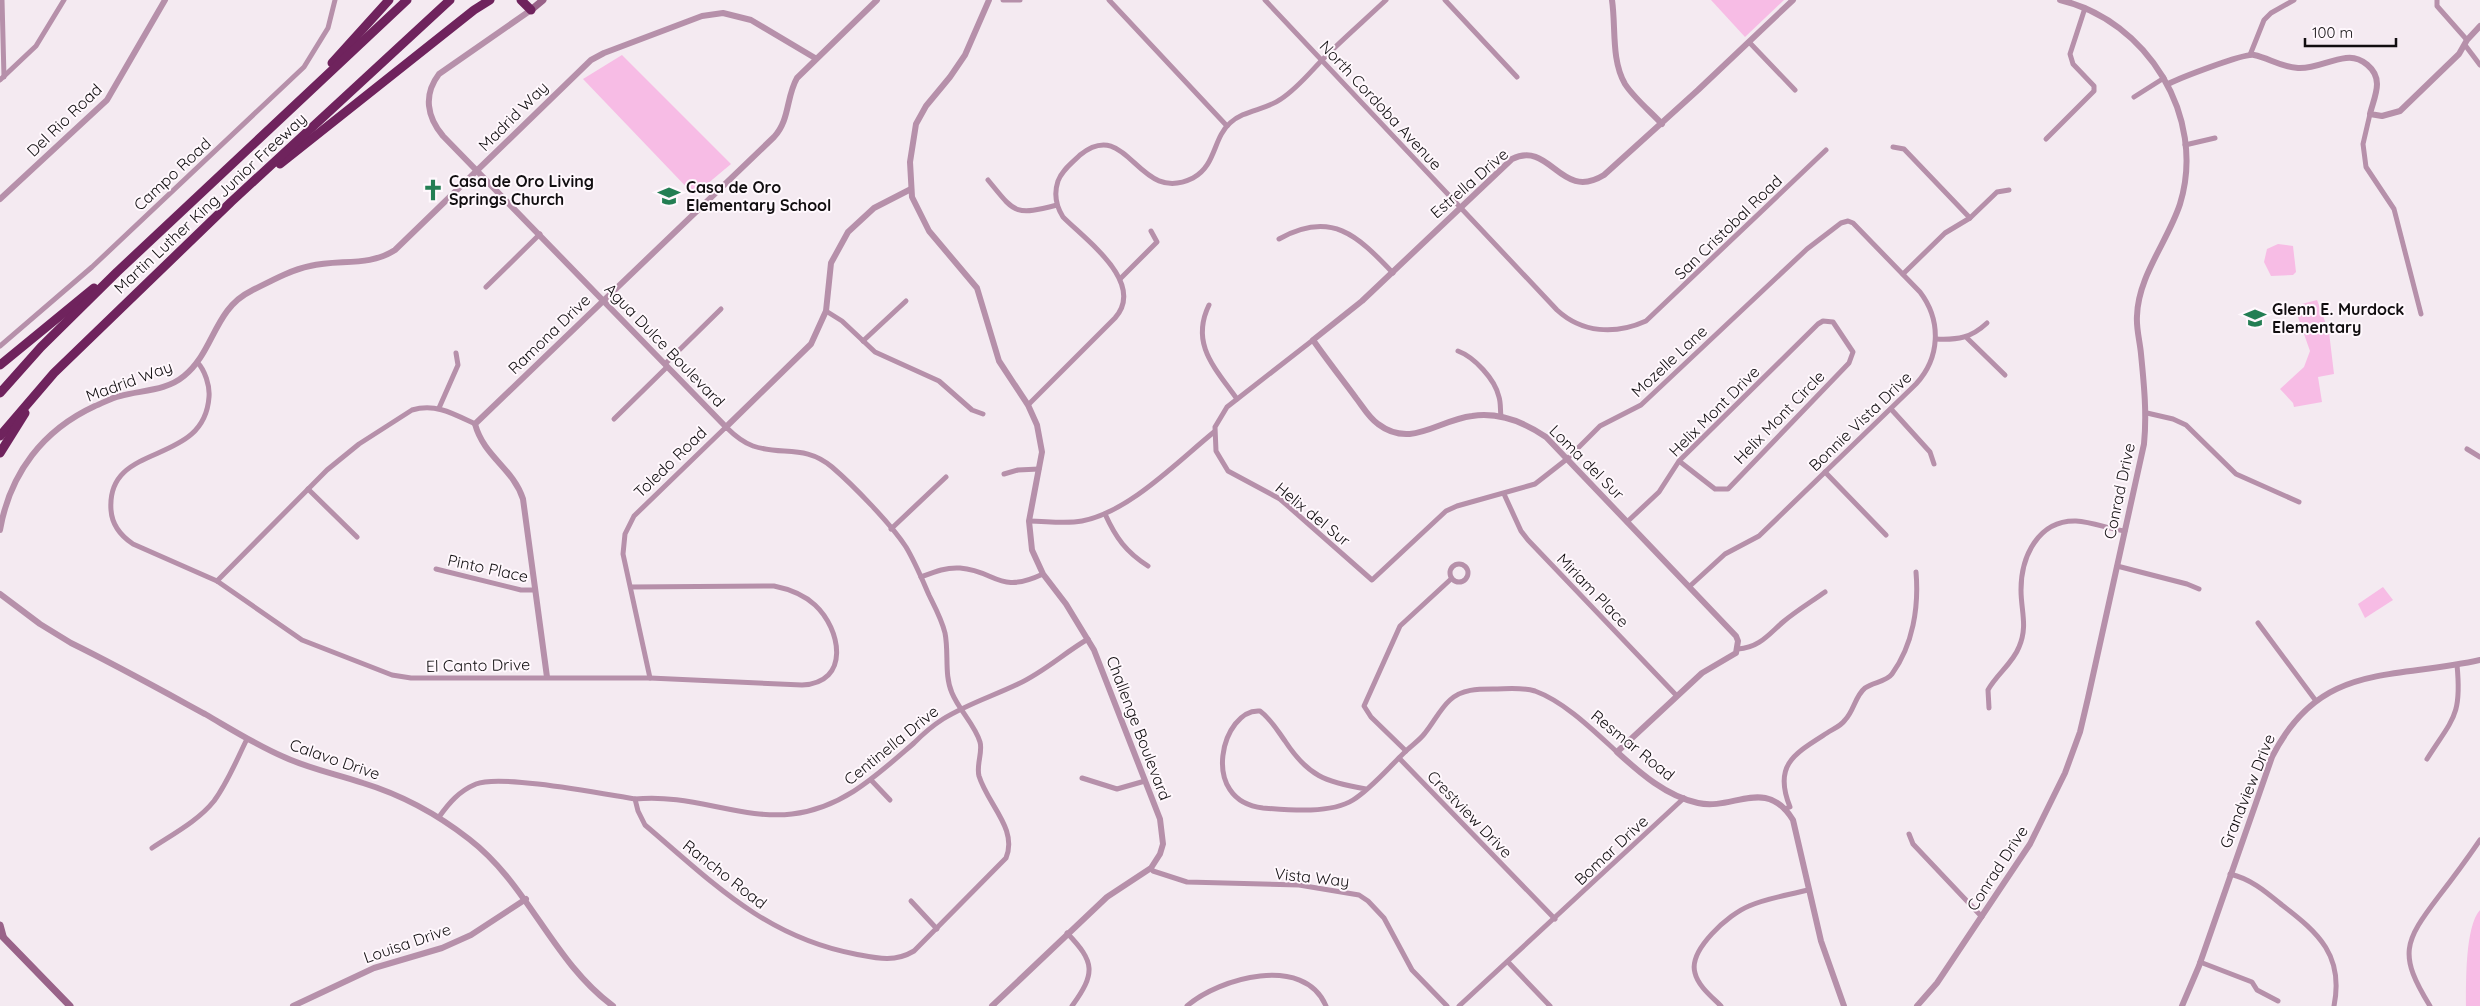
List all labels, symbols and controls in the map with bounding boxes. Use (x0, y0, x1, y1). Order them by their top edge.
scale bar (2305, 15, 2396, 47)
text: 100 m (2312, 23, 2353, 42)
street label: North Cordoba Avenue (1316, 36, 1446, 174)
street label: Madrid Way (474, 77, 552, 155)
street label: Del Rio Road (22, 79, 106, 161)
street label: Martin Luther King Junior Freeway (110, 108, 310, 298)
street label: Campo Road (129, 133, 215, 215)
street label: Estrella Drive (1426, 144, 1512, 222)
street label: San Cristobal Road (1670, 170, 1786, 284)
place label: Casa de Oro Living Springs Church (449, 171, 594, 209)
church icon: Casa de Oro Living Springs Church (420, 177, 446, 203)
place label: Casa de Oro Elementary School (686, 177, 831, 215)
school or university icon: Casa de Oro Elementary School (656, 183, 682, 209)
street label: Agua Dulce Boulevard (601, 279, 729, 411)
street label: Ramona Drive (504, 290, 594, 378)
place label: Glenn E. Murdock Elementary (2272, 299, 2404, 337)
school or university icon: Glenn E. Murdock Elementary (2242, 305, 2268, 331)
street label: Mozelle Lane (1627, 321, 1711, 401)
street label: Madrid Way (83, 356, 175, 406)
street label: Helix Mont Drive (1664, 361, 1764, 461)
street label: Helix Mont Circle (1729, 366, 1829, 468)
street label: Bonnie Vista Drive (1805, 367, 1915, 475)
street label: Loma del Sur (1545, 420, 1629, 504)
street label: Toledo Road (629, 422, 711, 502)
street label: Conrad Drive (2099, 441, 2139, 541)
street label: Helix del Sur (1271, 478, 1355, 550)
street label: Miriam Place (1553, 549, 1633, 631)
street label: Pinto Place (446, 550, 530, 586)
street label: Challenge Boulevard (1102, 653, 1176, 803)
street label: El Canto Drive (426, 654, 530, 676)
street label: Centinella Drive (840, 701, 942, 789)
street label: Resmar Road (1587, 705, 1679, 785)
street label: Grandview Drive (2215, 731, 2279, 851)
street label: Calavo Drive (287, 734, 383, 784)
street label: Crestview Drive (1423, 766, 1517, 862)
street label: Bomar Drive (1570, 811, 1652, 889)
street label: Conrad Drive (1962, 822, 2032, 914)
street label: Rancho Road (679, 835, 771, 913)
street label: Vista Way (1274, 863, 1350, 891)
street label: Louisa Drive (361, 919, 453, 967)

